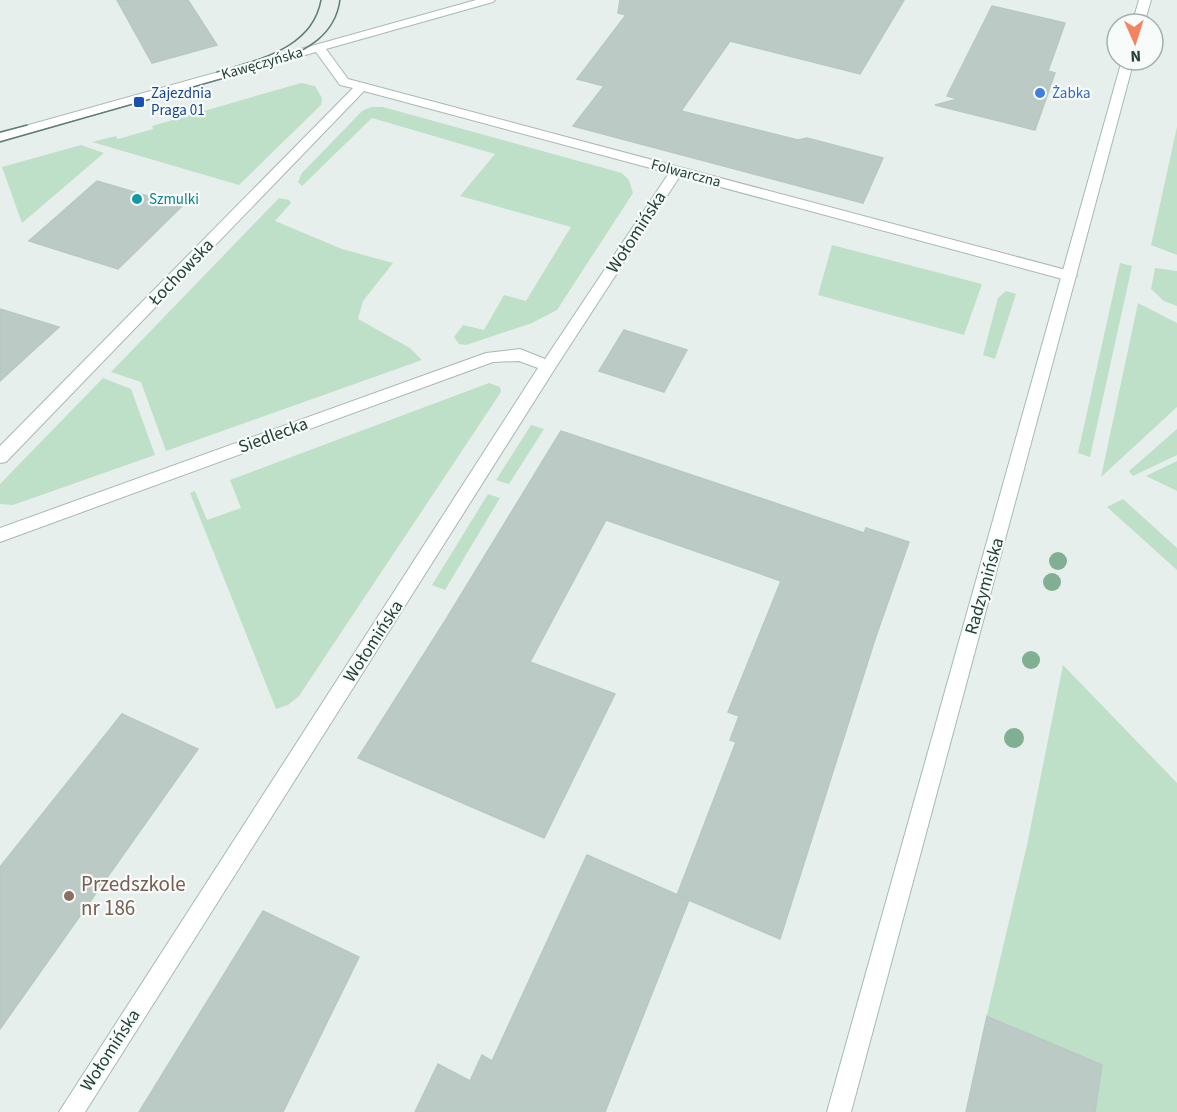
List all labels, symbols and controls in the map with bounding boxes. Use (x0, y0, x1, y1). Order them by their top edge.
north arrow (1105, 12, 1165, 72)
street label: Kawęczyńska (219, 42, 305, 85)
text: N (1130, 45, 1142, 67)
place label: Zajezdnia Praga 01 (151, 83, 212, 121)
place label: Żabka (1052, 83, 1091, 104)
marker: Żabka (1033, 86, 1047, 100)
marker: Zajezdnia Praga 01 (132, 95, 146, 109)
street label: Folwarczna (649, 154, 723, 193)
street label: Wołomińska (600, 186, 672, 278)
place label: Szmulki (149, 189, 199, 210)
marker: Szmulki (130, 192, 144, 206)
street label: Łochowska (142, 233, 220, 312)
street label: Siedlecka (235, 411, 312, 460)
street label: Radzymińska (959, 535, 1010, 638)
street label: Wołomińska (337, 595, 409, 687)
place label: Przedszkole nr 186 (81, 869, 186, 923)
marker: Przedszkole nr 186 (62, 889, 76, 903)
street label: Wołomińska (74, 1004, 146, 1096)

